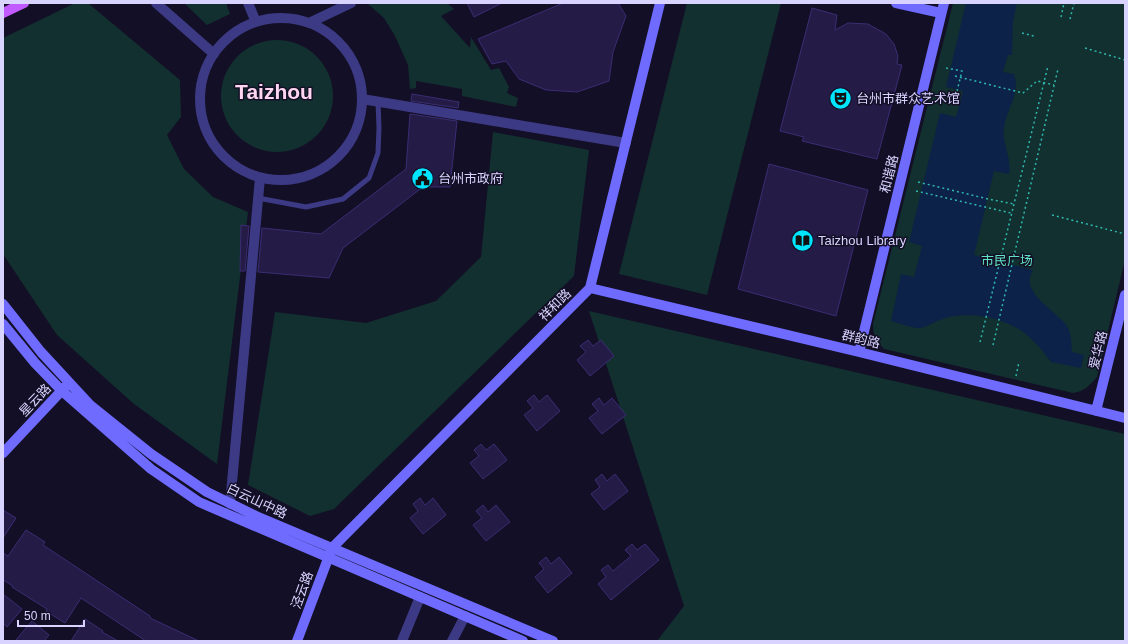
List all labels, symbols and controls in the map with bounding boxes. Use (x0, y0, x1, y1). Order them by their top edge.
district label: Taizhou (235, 80, 313, 103)
theatre icon: 台州市群众艺术馆 (828, 85, 854, 111)
place label: 台州市群众艺术馆 (856, 91, 960, 106)
street label: 和谐路 (877, 153, 901, 195)
public building icon: 台州市政府 (409, 165, 435, 191)
place label: 台州市政府 (438, 171, 503, 186)
library icon: Taizhou Library (790, 227, 816, 253)
place label: Taizhou Library (818, 233, 907, 248)
park label: 市民广场 (981, 253, 1033, 268)
street label: 祥和路 (536, 286, 574, 324)
street label: 群韵路 (840, 327, 882, 351)
street label: 爱华路 (1086, 329, 1110, 371)
street label: 星云路 (16, 381, 54, 419)
street label: 白云山中路 (224, 480, 290, 522)
street label: 泾云路 (288, 569, 316, 611)
scale bar (18, 602, 84, 628)
text: 50 m (24, 609, 51, 623)

